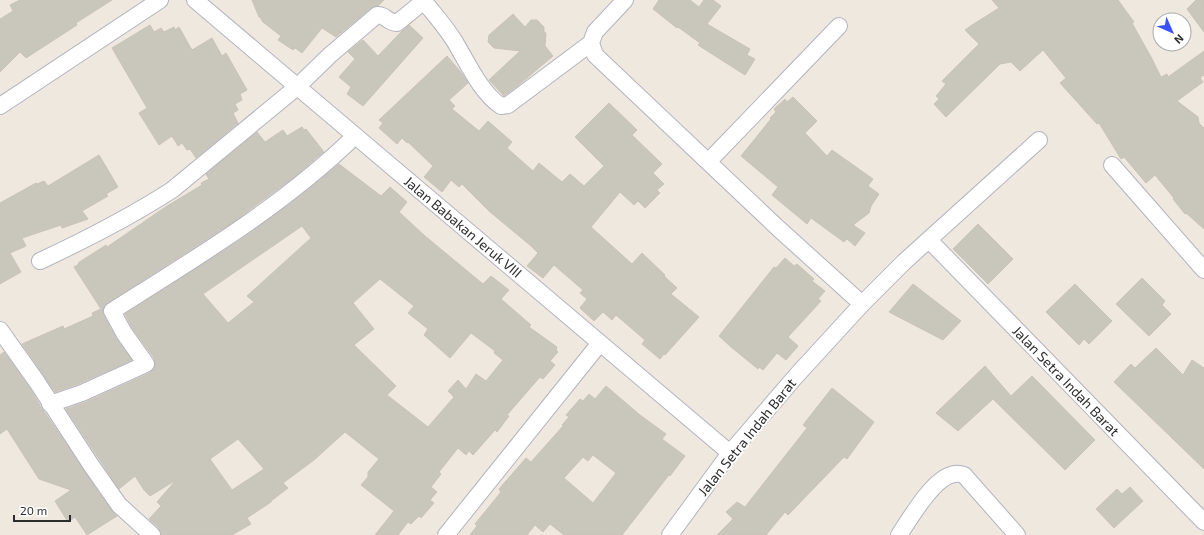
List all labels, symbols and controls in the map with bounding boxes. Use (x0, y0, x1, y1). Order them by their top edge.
north arrow (1152, 12, 1192, 52)
text: N (1172, 32, 1187, 47)
street label: Jalan Babakan Jeruk VIII (401, 172, 526, 281)
street label: Jalan Setra Indah Barat (1009, 322, 1123, 439)
street label: Jalan Setra Indah Barat (694, 374, 799, 499)
scale bar (14, 497, 70, 523)
text: 20 m (20, 503, 47, 517)

